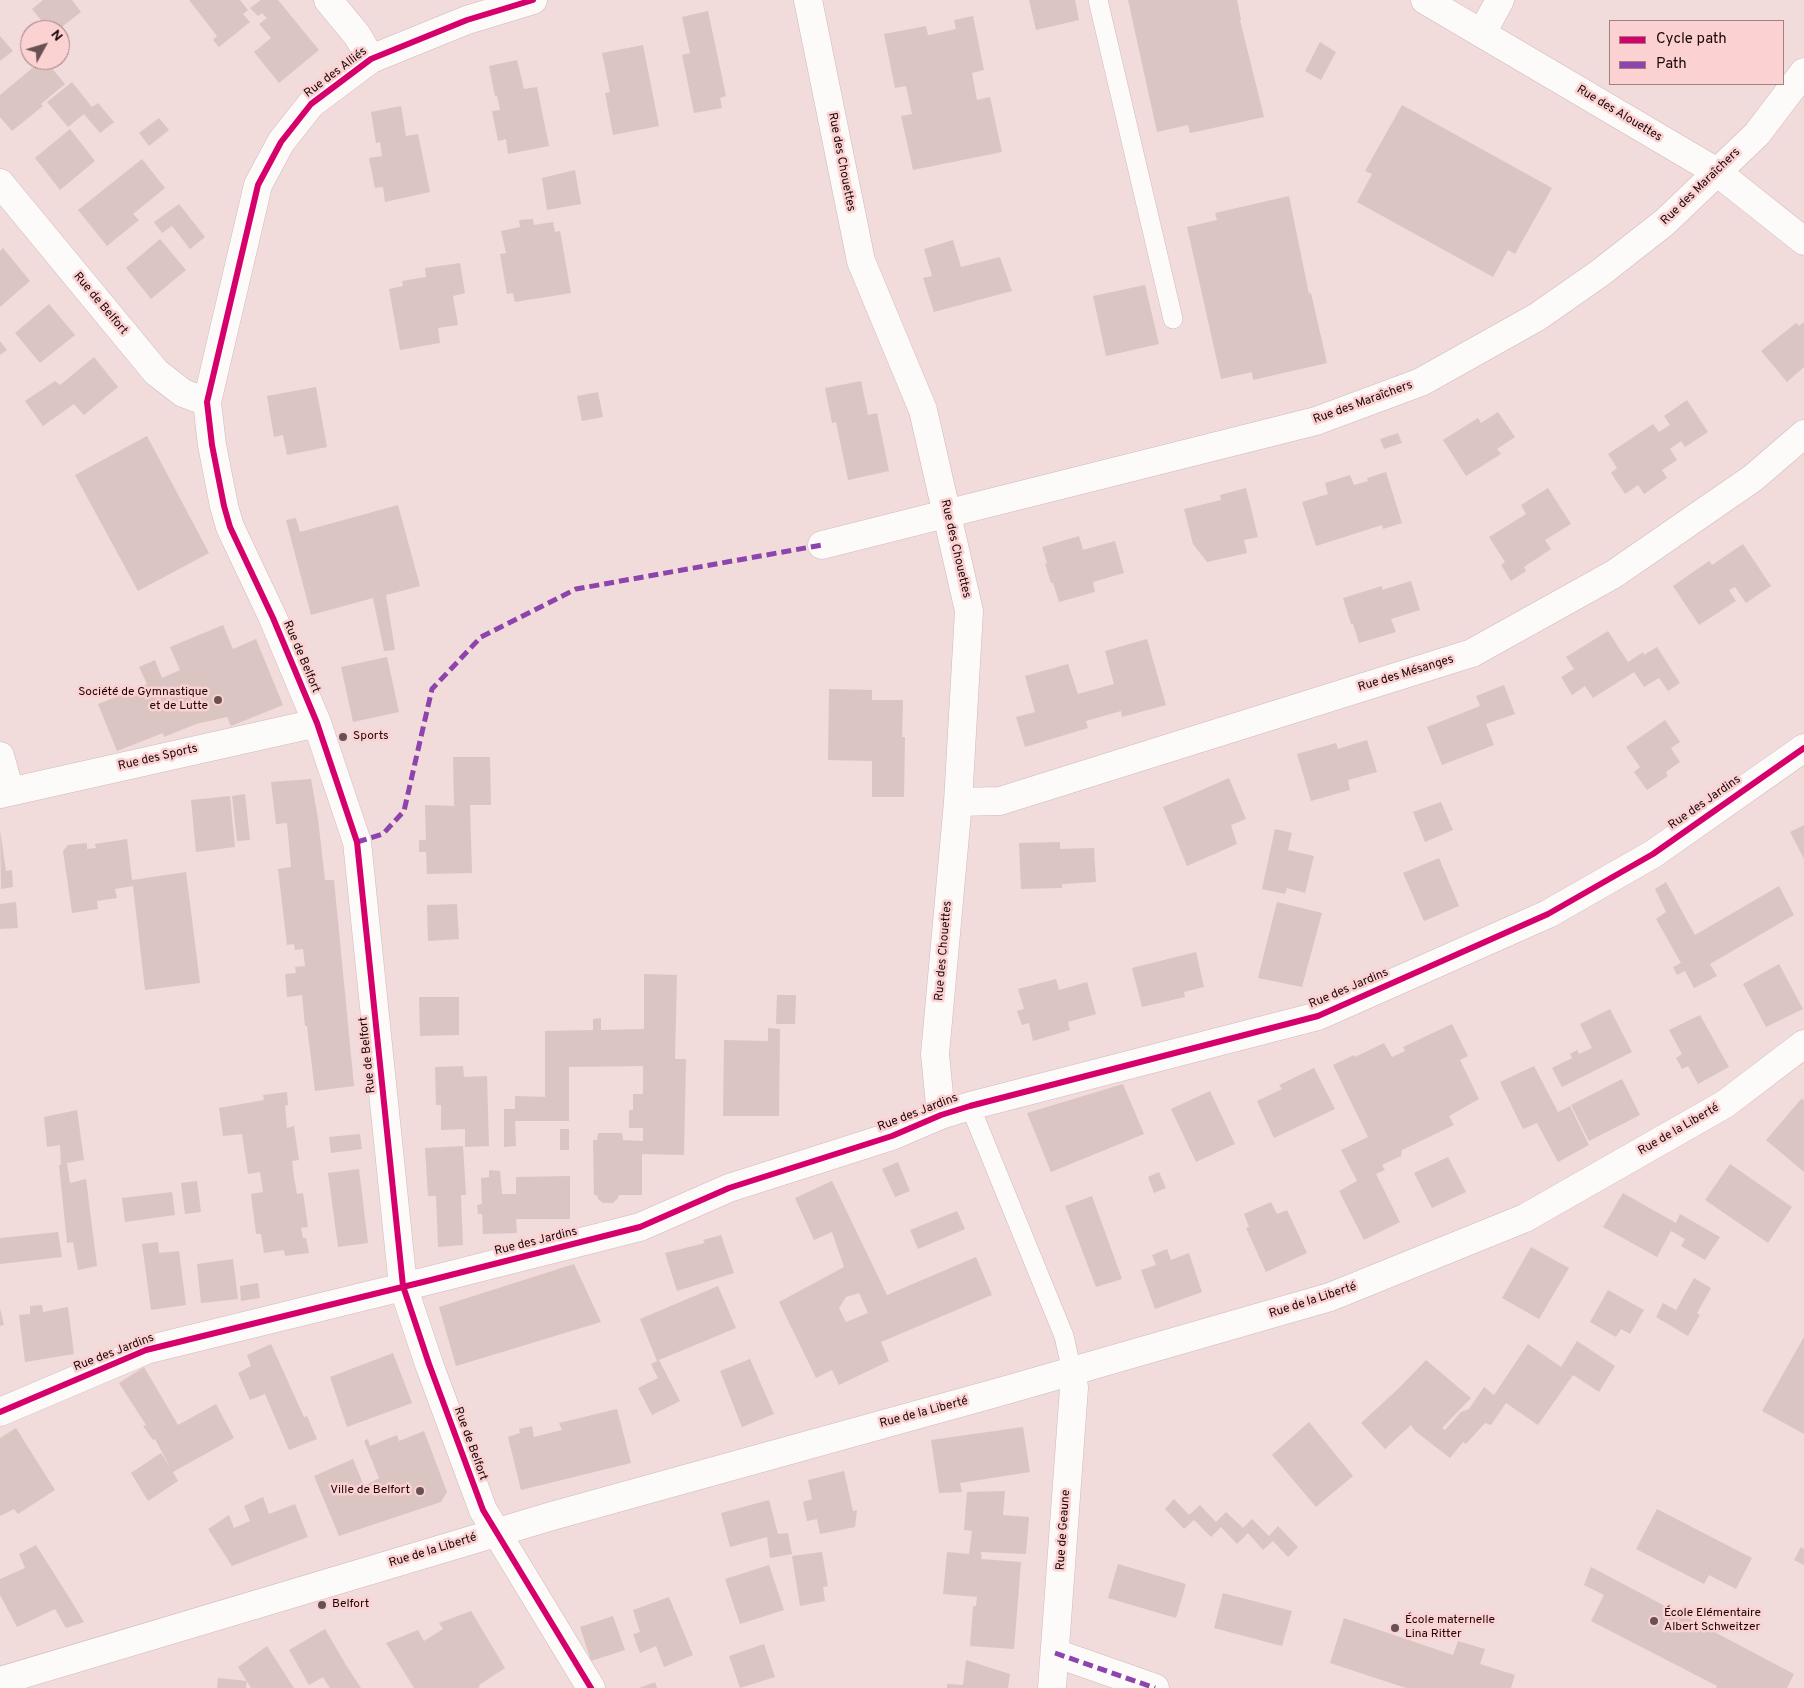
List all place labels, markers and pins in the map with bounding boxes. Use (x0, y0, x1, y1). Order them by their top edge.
place label: Société de Gymnastique et de Lutte (78, 686, 208, 714)
marker: Société de Gymnastique et de Lutte (212, 694, 224, 706)
place label: Sports (353, 730, 389, 744)
marker: Sports (337, 731, 349, 743)
place label: Ville de Belfort (330, 1484, 410, 1498)
marker: Ville de Belfort (414, 1485, 426, 1497)
place label: Belfort (332, 1598, 369, 1612)
marker: Belfort (316, 1599, 328, 1611)
place label: École Elémentaire Albert Schweitzer (1664, 1607, 1761, 1635)
place label: École maternelle Lina Ritter (1405, 1614, 1495, 1642)
marker: École Elémentaire Albert Schweitzer (1648, 1615, 1660, 1627)
marker: École maternelle Lina Ritter (1389, 1622, 1401, 1634)

